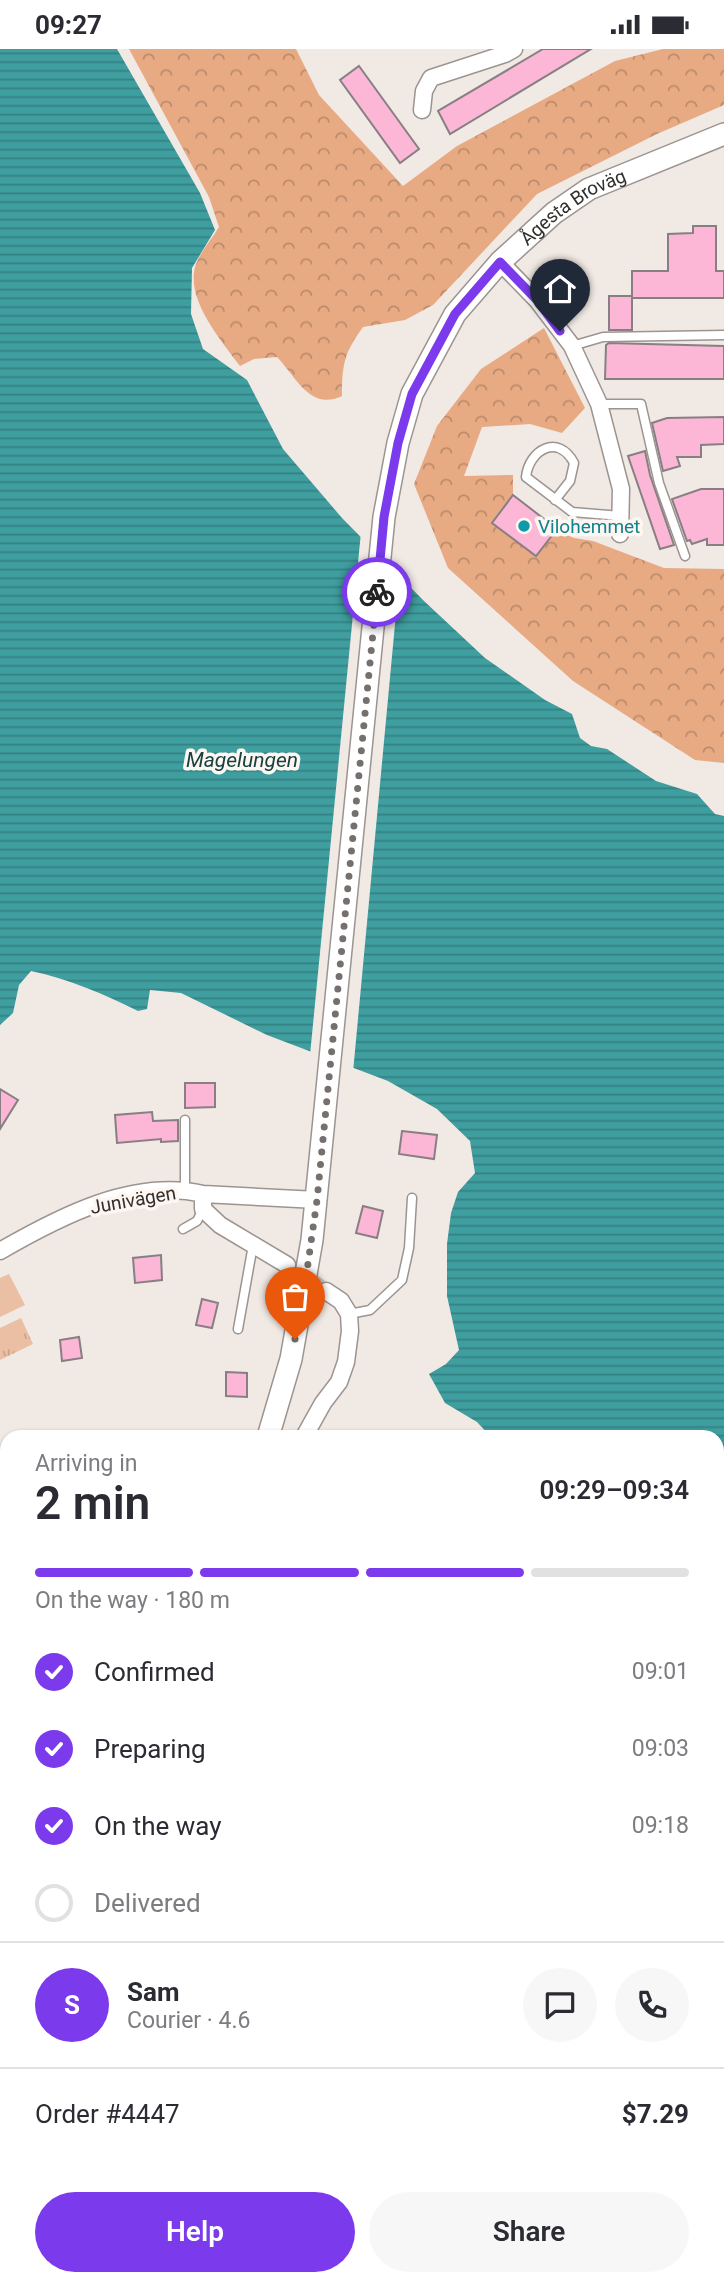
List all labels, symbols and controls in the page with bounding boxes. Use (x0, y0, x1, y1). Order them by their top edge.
text: 09:27 (35, 10, 102, 40)
street label: Ågesta Broväg (515, 164, 629, 250)
pin (530, 259, 590, 331)
icon: home (541, 270, 579, 308)
place label: Vilohemmet (538, 515, 640, 538)
marker: Vilohemmet (516, 518, 532, 534)
courier (342, 557, 412, 627)
icon: bike (358, 573, 396, 611)
water label: Magelungen (186, 748, 298, 772)
street label: Junivägen (88, 1181, 178, 1219)
pin (265, 1267, 325, 1339)
icon: bag (276, 1278, 314, 1316)
text: Arriving in (35, 1450, 138, 1477)
text: 09:29–09:34 (539, 1475, 689, 1505)
text: 2 min (35, 1476, 150, 1530)
text: On the way · 180 m (35, 1587, 230, 1614)
icon: check (35, 1653, 73, 1691)
text: Confirmed (94, 1657, 215, 1687)
text: 09:01 (632, 1658, 689, 1685)
icon: check (35, 1730, 73, 1768)
text: Preparing (94, 1734, 206, 1764)
text: 09:03 (632, 1735, 689, 1762)
icon: check (35, 1807, 73, 1845)
text: On the way (94, 1811, 222, 1841)
text: 09:18 (632, 1812, 689, 1839)
text: Delivered (94, 1888, 201, 1918)
button: chat (523, 1968, 597, 2042)
button: phone (615, 1968, 689, 2042)
text: Sam (127, 1977, 179, 2007)
text: S (64, 1990, 80, 2020)
text: Courier · 4.6 (127, 2007, 250, 2034)
text: Order #4447 (35, 2099, 180, 2129)
text: $7.29 (622, 2099, 689, 2129)
button: Help (35, 2192, 355, 2272)
button: Share (369, 2192, 689, 2272)

